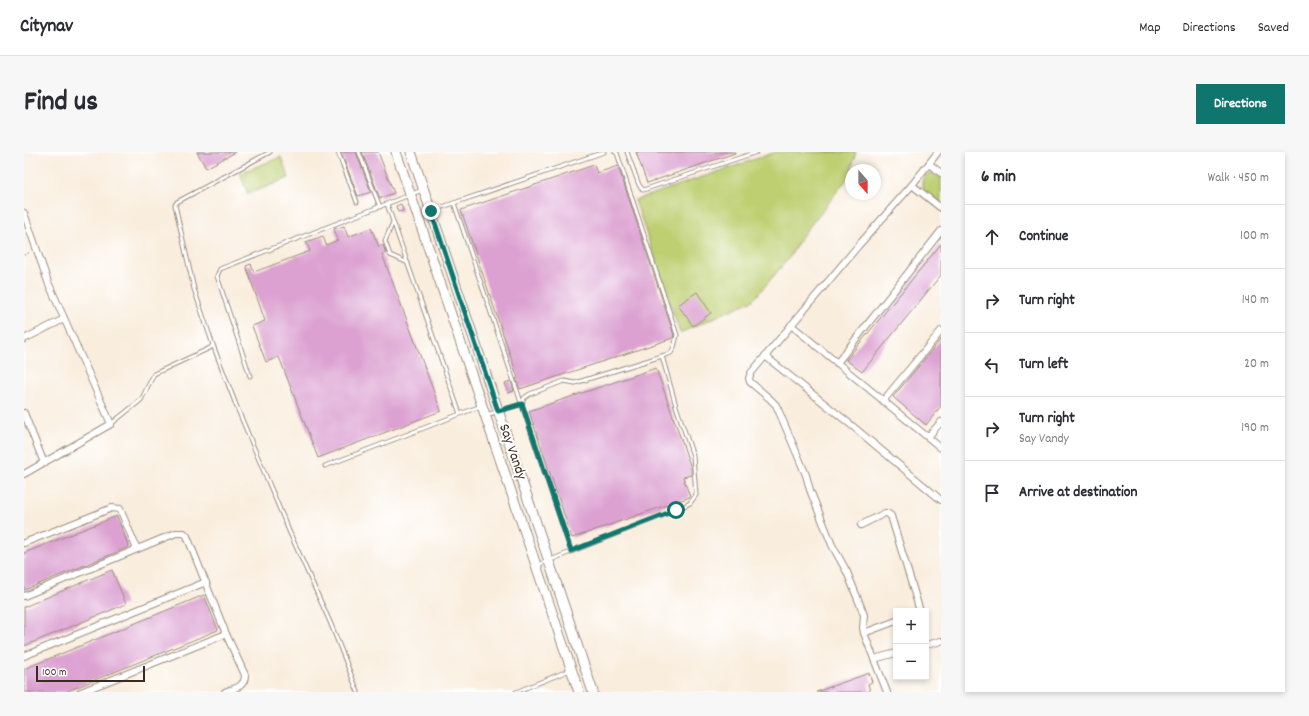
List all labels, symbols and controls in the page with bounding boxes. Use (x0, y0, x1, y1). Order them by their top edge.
text: Citynav (20, 14, 73, 41)
text: Map (1139, 18, 1161, 38)
text: Directions (1183, 18, 1236, 38)
text: Saved (1258, 18, 1289, 38)
text: Find us (24, 84, 98, 124)
button: Directions (1196, 84, 1285, 124)
north arrow (845, 164, 881, 200)
text: 6 min (981, 166, 1016, 190)
text: Walk · 450 m (1208, 169, 1269, 188)
route end (422, 202, 440, 220)
icon: ahead (981, 226, 1003, 248)
text: Continue (1019, 226, 1068, 248)
text: 100 m (1240, 227, 1269, 246)
icon: right (981, 290, 1003, 312)
text: Turn right (1019, 290, 1075, 312)
text: 140 m (1242, 291, 1269, 310)
icon: left (981, 354, 1003, 376)
text: Turn left (1019, 354, 1068, 376)
text: 20 m (1244, 355, 1269, 374)
text: Turn right (1019, 408, 1075, 430)
icon: right (981, 418, 1003, 440)
text: 190 m (1241, 419, 1269, 438)
street label: Say Vandy (492, 421, 532, 484)
text: Say Vandy (1019, 430, 1069, 449)
icon: arrive (981, 482, 1003, 504)
text: Arrive at destination (1019, 482, 1137, 504)
route start (667, 501, 685, 519)
map controls (893, 608, 929, 680)
button: + (893, 608, 929, 644)
button: − (893, 644, 929, 680)
scale bar (36, 664, 145, 683)
text: 100 m (42, 665, 66, 681)

